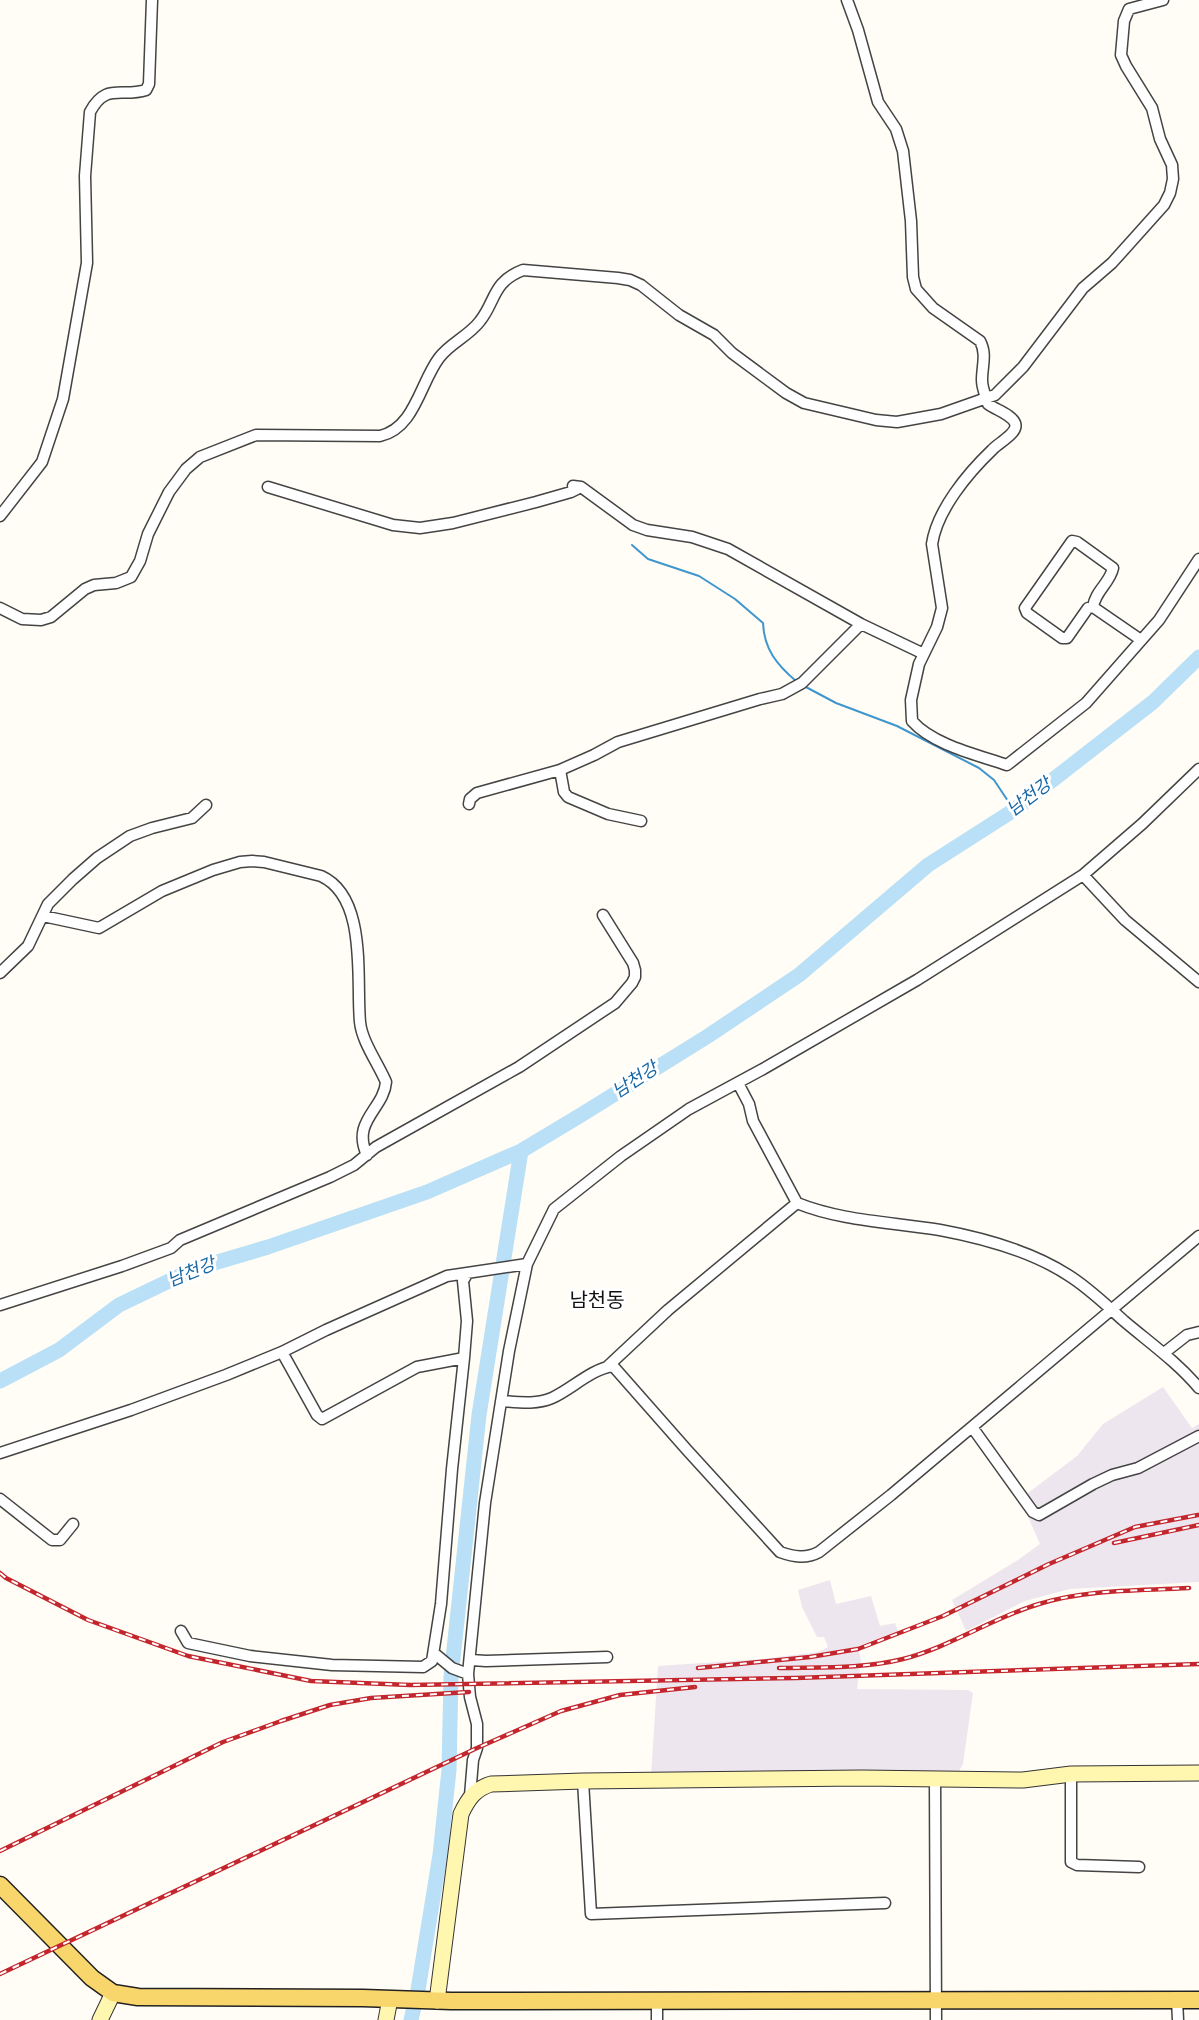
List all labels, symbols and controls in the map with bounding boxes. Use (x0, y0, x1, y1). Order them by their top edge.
water label: 남천강 (1003, 772, 1057, 820)
water label: 남천강 (608, 1056, 663, 1102)
water label: 남천강 (164, 1252, 220, 1291)
district label: 남천동 (569, 1288, 625, 1312)

